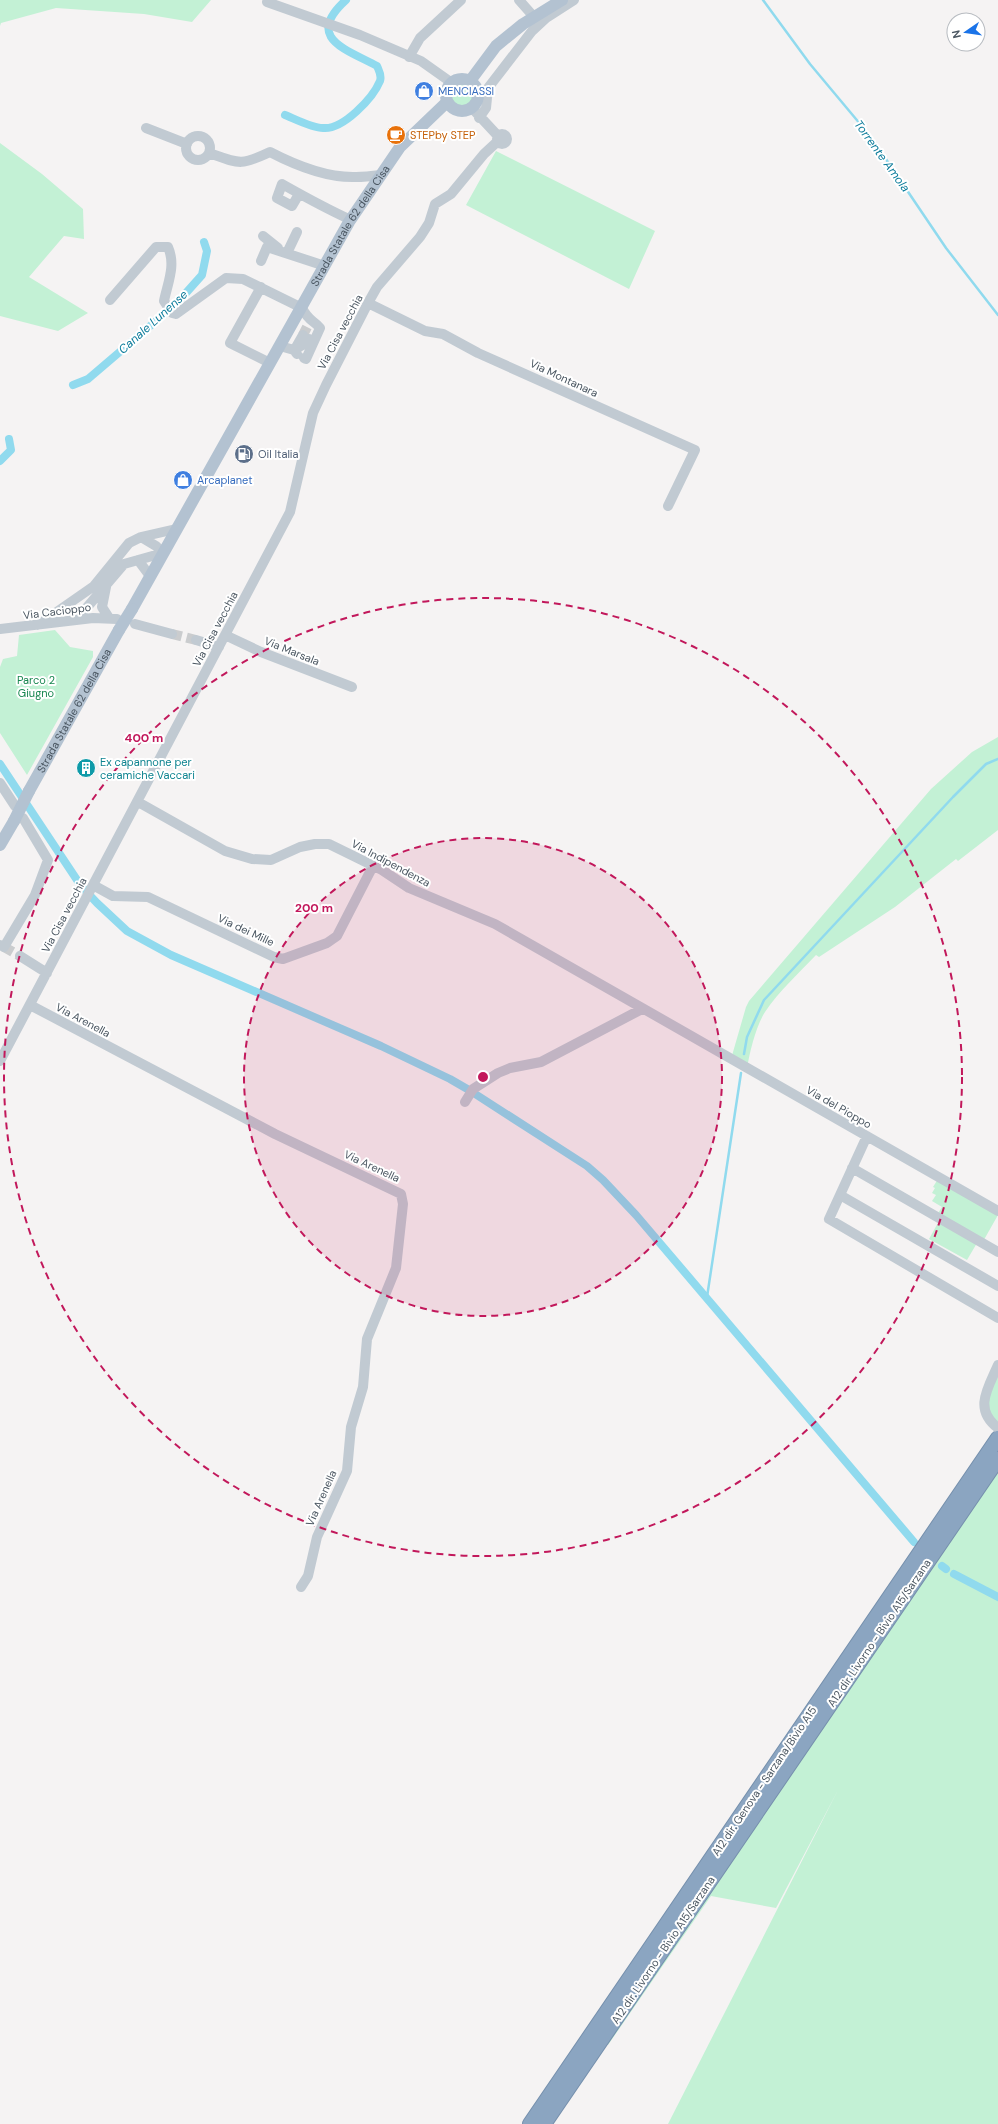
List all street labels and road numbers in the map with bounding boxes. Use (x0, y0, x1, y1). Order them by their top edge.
street label: Strada Statale 62 della Cisa (307, 162, 393, 289)
street label: Via Cisa vecchia (314, 292, 366, 372)
street label: Via Montanara (528, 356, 600, 400)
street label: Via Cisa vecchia (189, 589, 241, 669)
street label: Via Cacioppo (22, 600, 92, 622)
street label: Via Marsala (262, 634, 322, 668)
street label: Strada Statale 62 della Cisa (34, 646, 114, 775)
street label: Via Indipendenza (349, 836, 433, 890)
street label: Via Cisa vecchia (38, 875, 90, 955)
street label: Via dei Mille (216, 911, 276, 949)
street label: Via Arenella (53, 1000, 113, 1040)
street label: Via del Pioppo (804, 1083, 874, 1131)
street label: Via Arenella (342, 1147, 402, 1185)
street label: Via Arenella (302, 1468, 340, 1528)
street label: A12 dir. Livorno - Bivio A15/Sarzana (824, 1556, 934, 1710)
street label: A12 dir. Genova - Sarzana/Bivio A15 (709, 1703, 820, 1858)
street label: A12 dir. Livorno - Bivio A15/Sarzana (608, 1873, 718, 2027)

